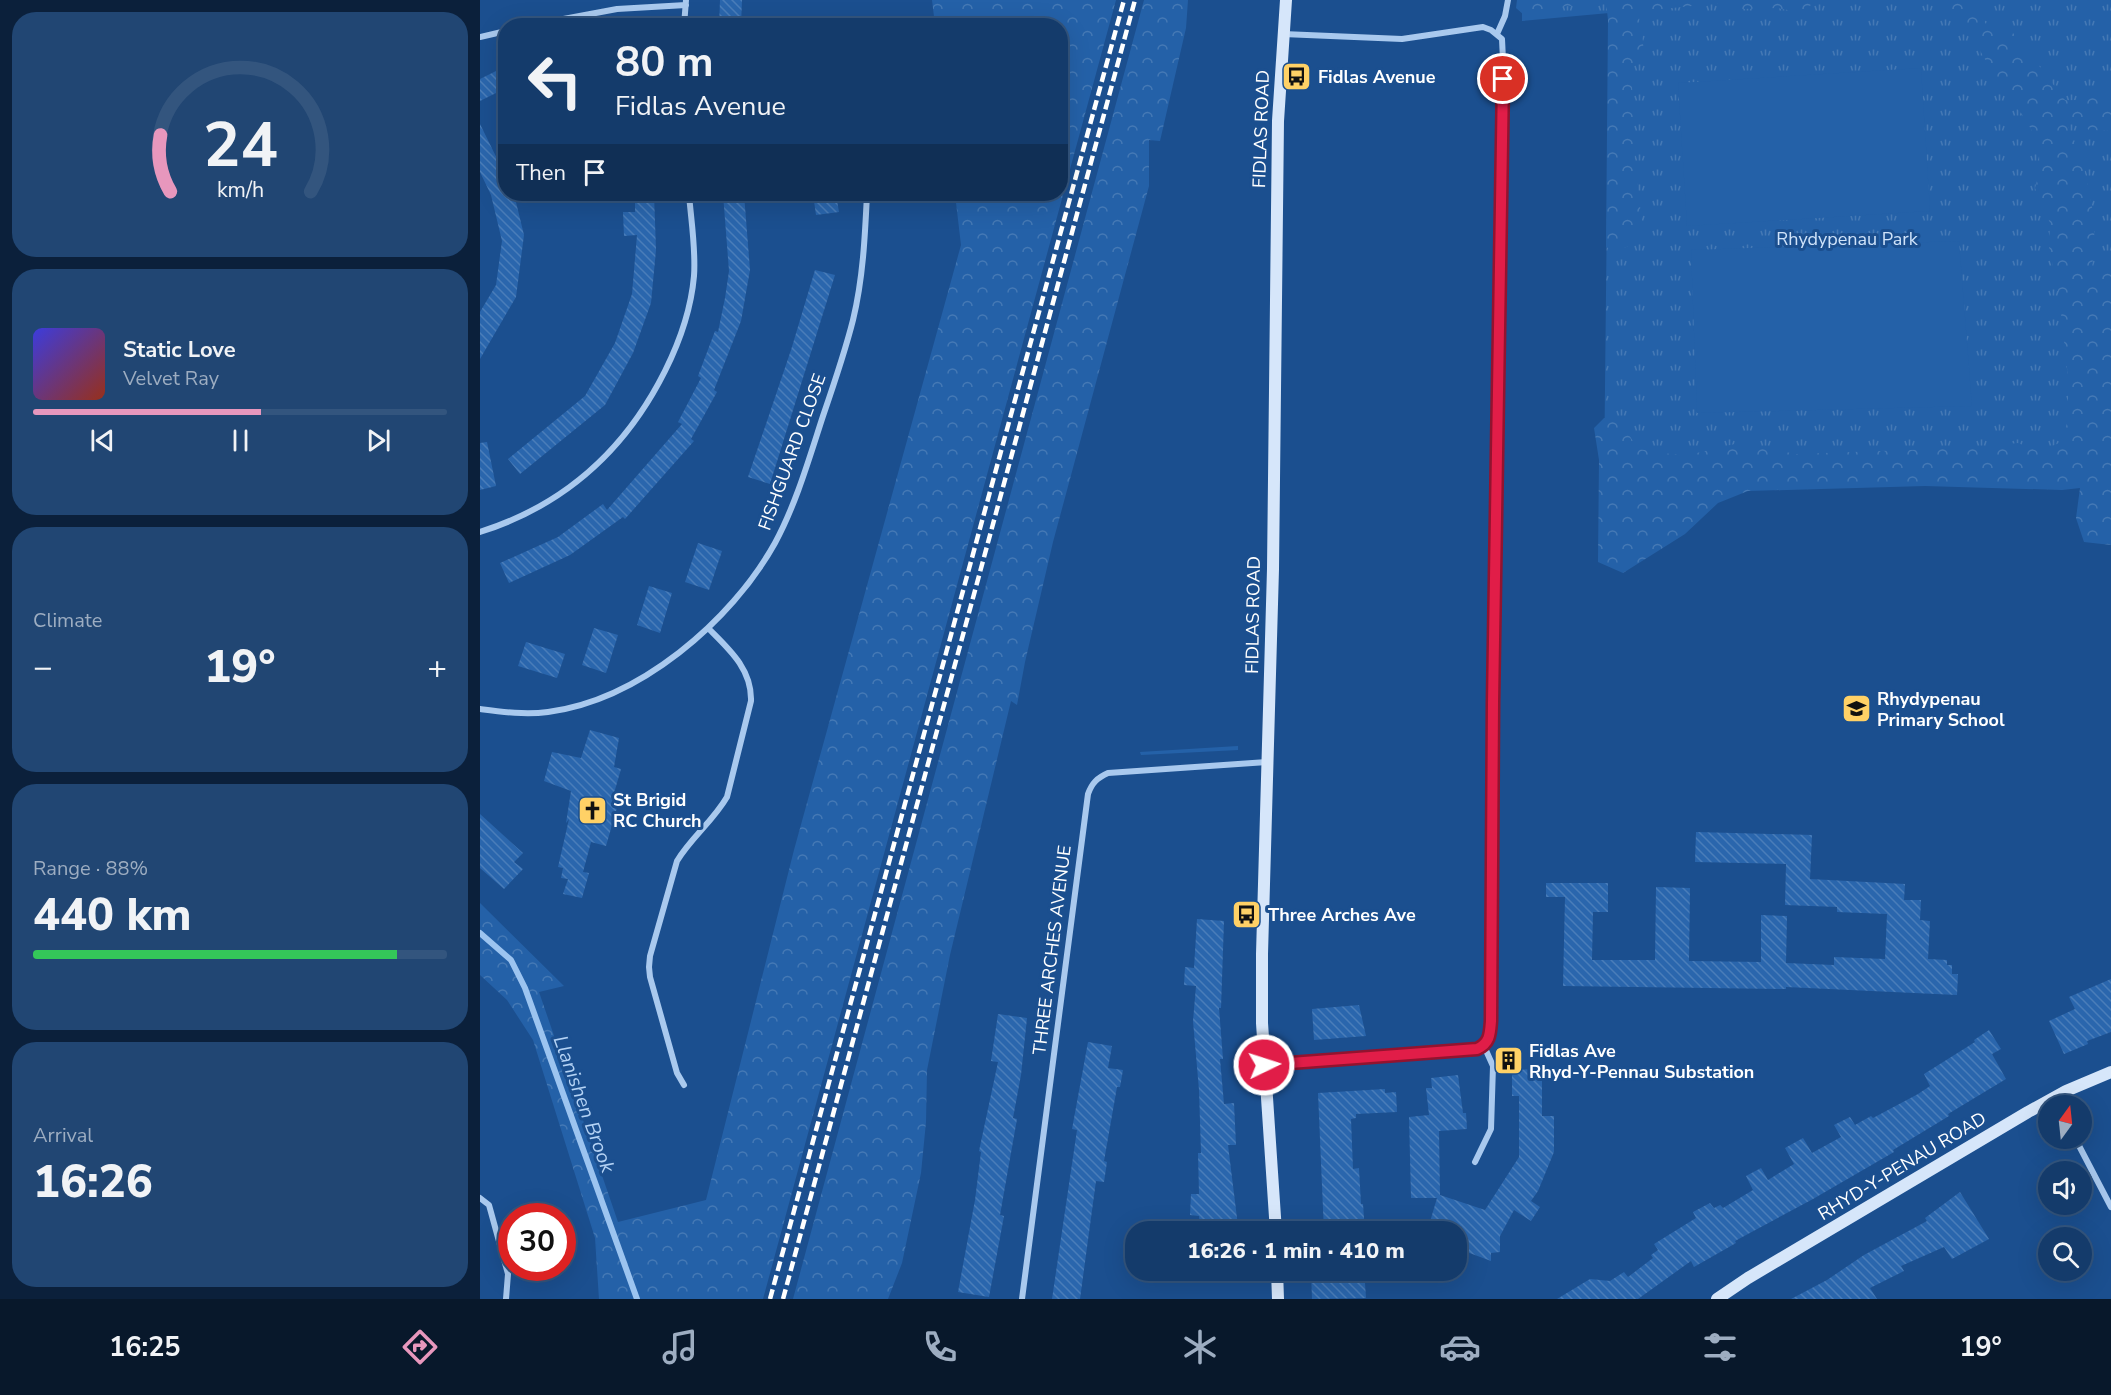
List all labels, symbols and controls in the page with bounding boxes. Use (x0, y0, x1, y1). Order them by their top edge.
text: 80 m (615, 34, 714, 91)
icon: left (516, 42, 594, 120)
pin (1477, 53, 1528, 104)
bus stop icon: Fidlas Avenue (1281, 61, 1313, 93)
icon: arrive (1486, 62, 1519, 95)
place label: Fidlas Avenue (1318, 65, 1436, 89)
street label: FIDLAS ROAD (1247, 70, 1275, 188)
text: Fidlas Avenue (615, 88, 786, 125)
text: 24 (203, 103, 277, 188)
icon: arrive (578, 156, 611, 189)
text: Then (516, 158, 566, 188)
text: km/h (216, 175, 264, 205)
park label: Rhydypenau Park (1776, 227, 1919, 251)
text: Static Love (123, 335, 236, 365)
text: Velvet Ray (123, 365, 219, 392)
street label: FISHGUARD CLOSE (752, 370, 832, 534)
icon: previous (86, 424, 119, 457)
icon: pause (224, 424, 257, 457)
icon: next (362, 424, 395, 457)
street label: FIDLAS ROAD (1240, 556, 1266, 674)
text: Climate (33, 607, 102, 634)
text: 19° (204, 637, 276, 698)
text: − (33, 645, 53, 690)
text: + (427, 645, 447, 690)
place label: Rhydypenau Primary School (1877, 687, 2005, 732)
school or university icon: Rhydypenau Primary School (1840, 693, 1872, 725)
place label: St Brigid RC Church (613, 788, 701, 833)
church icon: St Brigid RC Church (576, 794, 608, 826)
street label: THREE ARCHES AVENUE (1027, 844, 1077, 1056)
text: Range · 88% (33, 855, 148, 882)
text: 440 km (33, 885, 192, 946)
bus stop icon: Three Arches Ave (1231, 899, 1263, 931)
place label: Three Arches Ave (1268, 903, 1416, 927)
water label: Llanishen Brook (547, 1032, 622, 1177)
position arrow (1232, 1033, 1296, 1097)
place label: Fidlas Ave Rhyd-Y-Pennau Substation (1529, 1039, 1754, 1084)
building icon: Fidlas Ave Rhyd-Y-Pennau Substation (1492, 1045, 1524, 1077)
north arrow (2038, 1095, 2092, 1149)
map controls (2038, 1095, 2092, 1281)
street label: RHYD-Y-PENAU ROAD (1813, 1106, 1991, 1226)
text: Arrival (33, 1122, 93, 1149)
text: 16:26 (33, 1152, 153, 1213)
button: sound (2038, 1161, 2092, 1215)
speed limit sign: 30 (498, 1203, 576, 1281)
button: search (2038, 1227, 2092, 1281)
text: 16:26 · 1 min · 410 m (1187, 1236, 1405, 1266)
icon: directions (399, 1326, 441, 1368)
icon: music (659, 1326, 701, 1368)
icon: phone (919, 1326, 961, 1368)
icon: climate (1179, 1326, 1221, 1368)
icon: car (1439, 1326, 1481, 1368)
icon: filters (1699, 1326, 1741, 1368)
text: 16:25 (109, 1329, 181, 1366)
text: 19° (1959, 1329, 2002, 1366)

